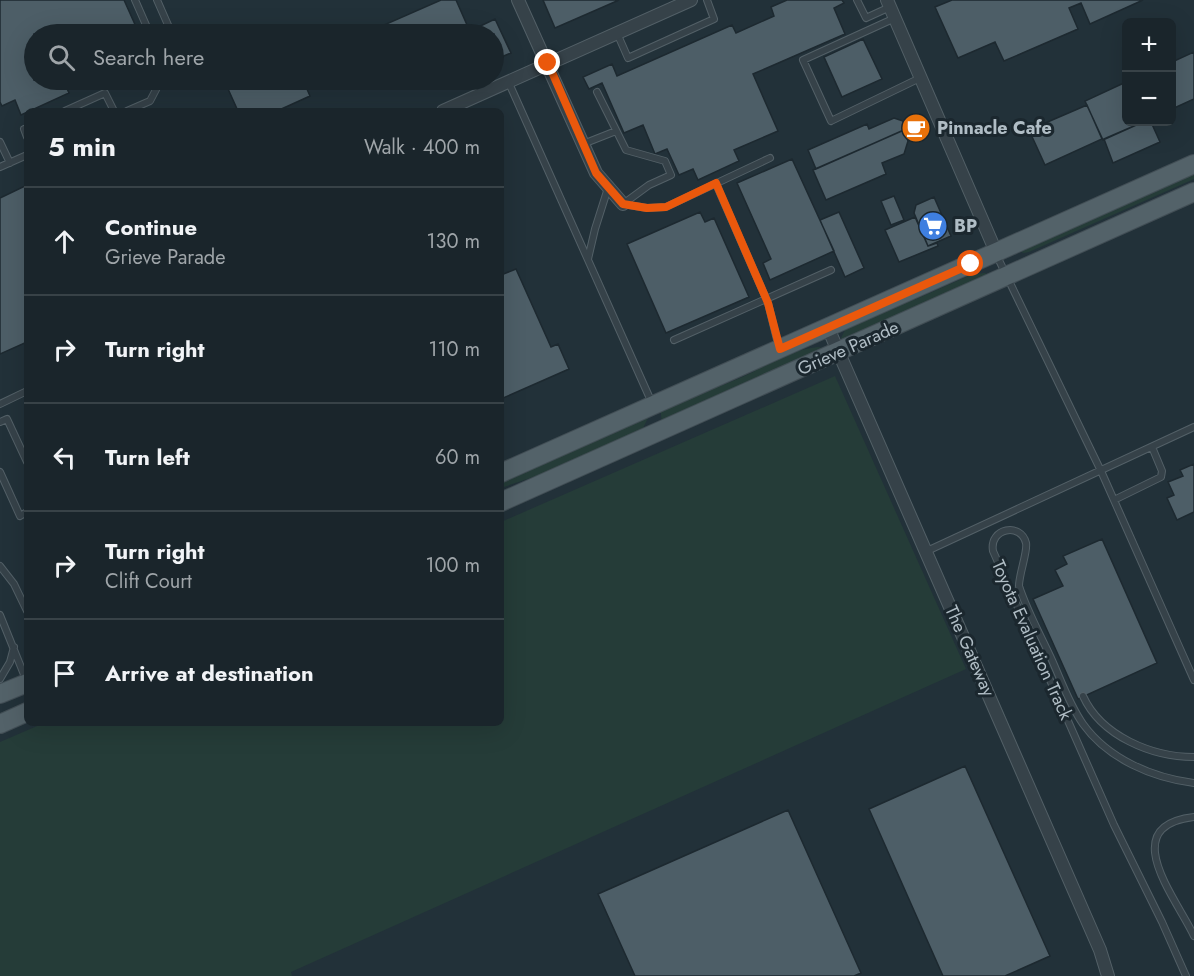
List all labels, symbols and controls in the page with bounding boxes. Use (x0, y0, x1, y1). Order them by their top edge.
map controls (1122, 18, 1176, 126)
button: + (1122, 18, 1176, 72)
search box (24, 24, 504, 90)
icon: search (45, 41, 78, 74)
text: Search here (93, 41, 204, 73)
route end (534, 49, 560, 75)
button: − (1122, 72, 1176, 126)
cafe icon: Pinnacle Cafe (900, 112, 932, 144)
place label: Pinnacle Cafe (937, 115, 1052, 141)
text: 5 min (48, 128, 116, 166)
text: Walk · 400 m (364, 133, 480, 162)
supermarket icon: BP (917, 210, 949, 242)
text: Continue (105, 211, 197, 243)
place label: BP (954, 213, 977, 239)
icon: ahead (48, 225, 81, 258)
text: 130 m (426, 227, 480, 256)
text: Grieve Parade (105, 243, 226, 272)
route start (957, 250, 983, 276)
street label: Grieve Parade (793, 314, 903, 382)
icon: right (48, 333, 81, 366)
text: Turn right (105, 333, 205, 365)
text: 110 m (428, 335, 480, 364)
icon: left (48, 441, 81, 474)
text: Turn left (105, 441, 190, 473)
text: 60 m (435, 443, 480, 472)
text: Turn right (105, 535, 205, 567)
icon: right (48, 549, 81, 582)
text: 100 m (425, 551, 480, 580)
street label: Toyota Evaluation Track (985, 556, 1079, 724)
text: Clift Court (105, 567, 192, 596)
street label: The Gateway (938, 601, 1002, 701)
icon: arrive (48, 657, 81, 690)
text: Arrive at destination (105, 657, 314, 689)

